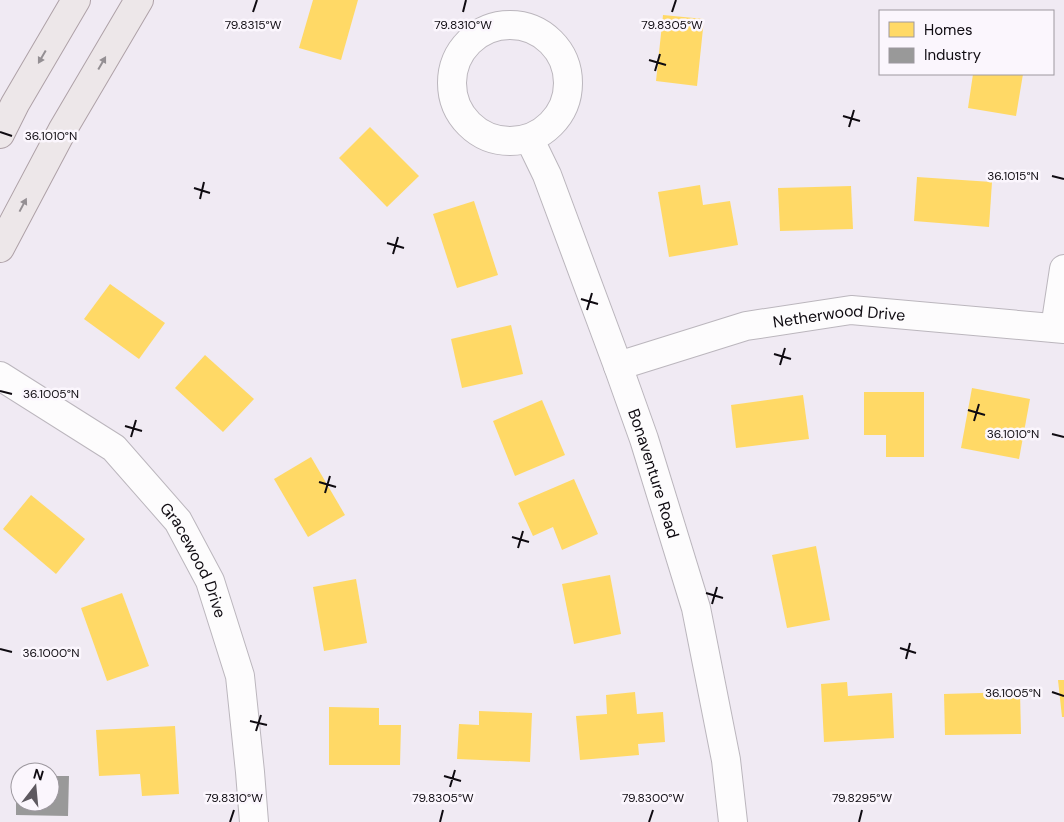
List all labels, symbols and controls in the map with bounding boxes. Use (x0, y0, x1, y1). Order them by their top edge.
legend (879, 10, 1054, 75)
text: 79.8315°W (225, 17, 282, 33)
text: 79.8310°W (434, 17, 492, 33)
text: 79.8305°W (641, 17, 703, 33)
text: Homes (924, 20, 973, 40)
text: Industry (924, 45, 982, 65)
one-way arrow (38, 51, 47, 64)
one-way arrow (98, 55, 106, 70)
text: 36.1010°N (25, 128, 77, 144)
text: 36.1015°N (987, 168, 1039, 184)
one-way arrow (19, 198, 27, 212)
street label: Netherwood Drive (771, 299, 906, 332)
text: 36.1005°N (23, 386, 79, 402)
street label: Bonaventure Road (624, 406, 684, 541)
text: 36.1010°N (987, 426, 1039, 442)
street label: Gracewood Drive (156, 498, 231, 620)
text: 36.1000°N (22, 645, 80, 661)
text: 36.1005°N (985, 685, 1041, 701)
north arrow (10, 762, 60, 812)
text: N (31, 764, 46, 785)
text: 79.8310°W (205, 790, 263, 806)
text: 79.8305°W (412, 790, 474, 806)
text: 79.8300°W (622, 790, 684, 806)
text: 79.8295°W (832, 790, 892, 806)

